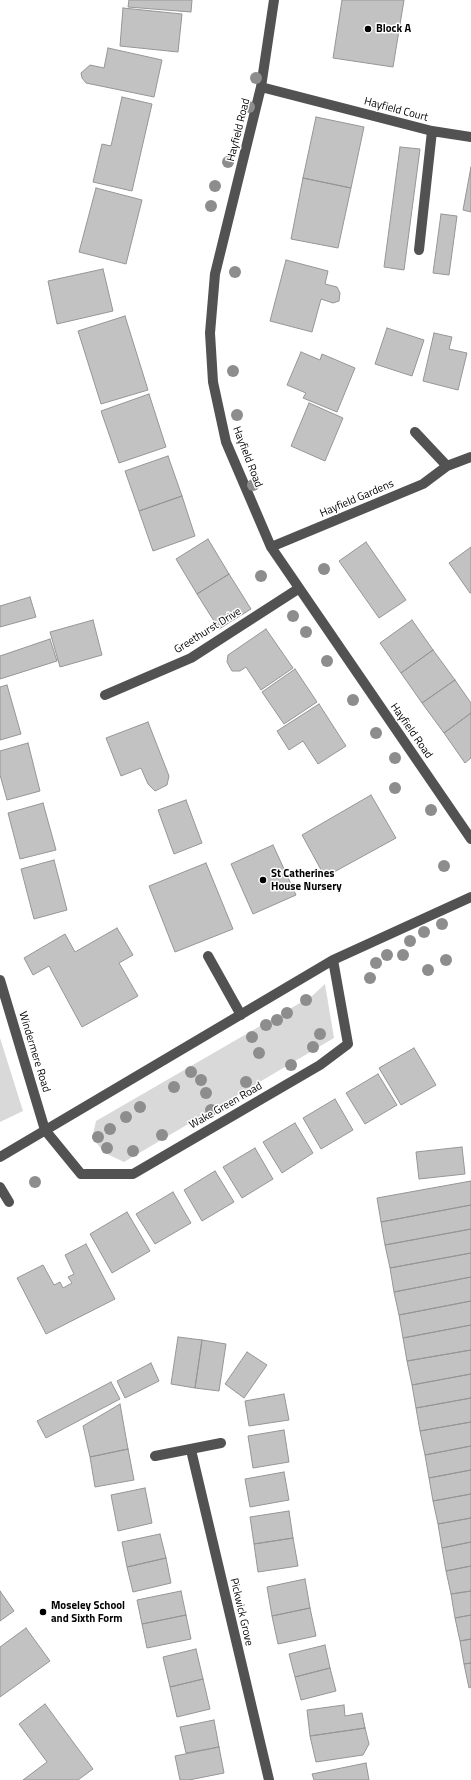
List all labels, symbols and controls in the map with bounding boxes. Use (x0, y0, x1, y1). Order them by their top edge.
place label: Block A (376, 22, 411, 36)
marker: Block A (363, 24, 373, 34)
street label: Hayfield Court (363, 95, 429, 125)
street label: Hayfield Road (225, 97, 253, 163)
street label: Hayfield Road (229, 425, 265, 489)
street label: Hayfield Gardens (318, 478, 396, 520)
street label: Greethurst Drive (172, 605, 244, 657)
street label: Hayfield Road (387, 701, 435, 761)
place label: St Catherines House Nursery (271, 867, 342, 893)
marker: St Catherines House Nursery (258, 875, 268, 885)
street label: Windermere Road (15, 1010, 53, 1094)
street label: Wake Green Road (187, 1080, 265, 1132)
street label: Pickwick Grove (227, 1577, 255, 1647)
place label: Moseley School and Sixth Form (51, 1599, 125, 1625)
marker: Moseley School and Sixth Form (38, 1607, 48, 1617)

